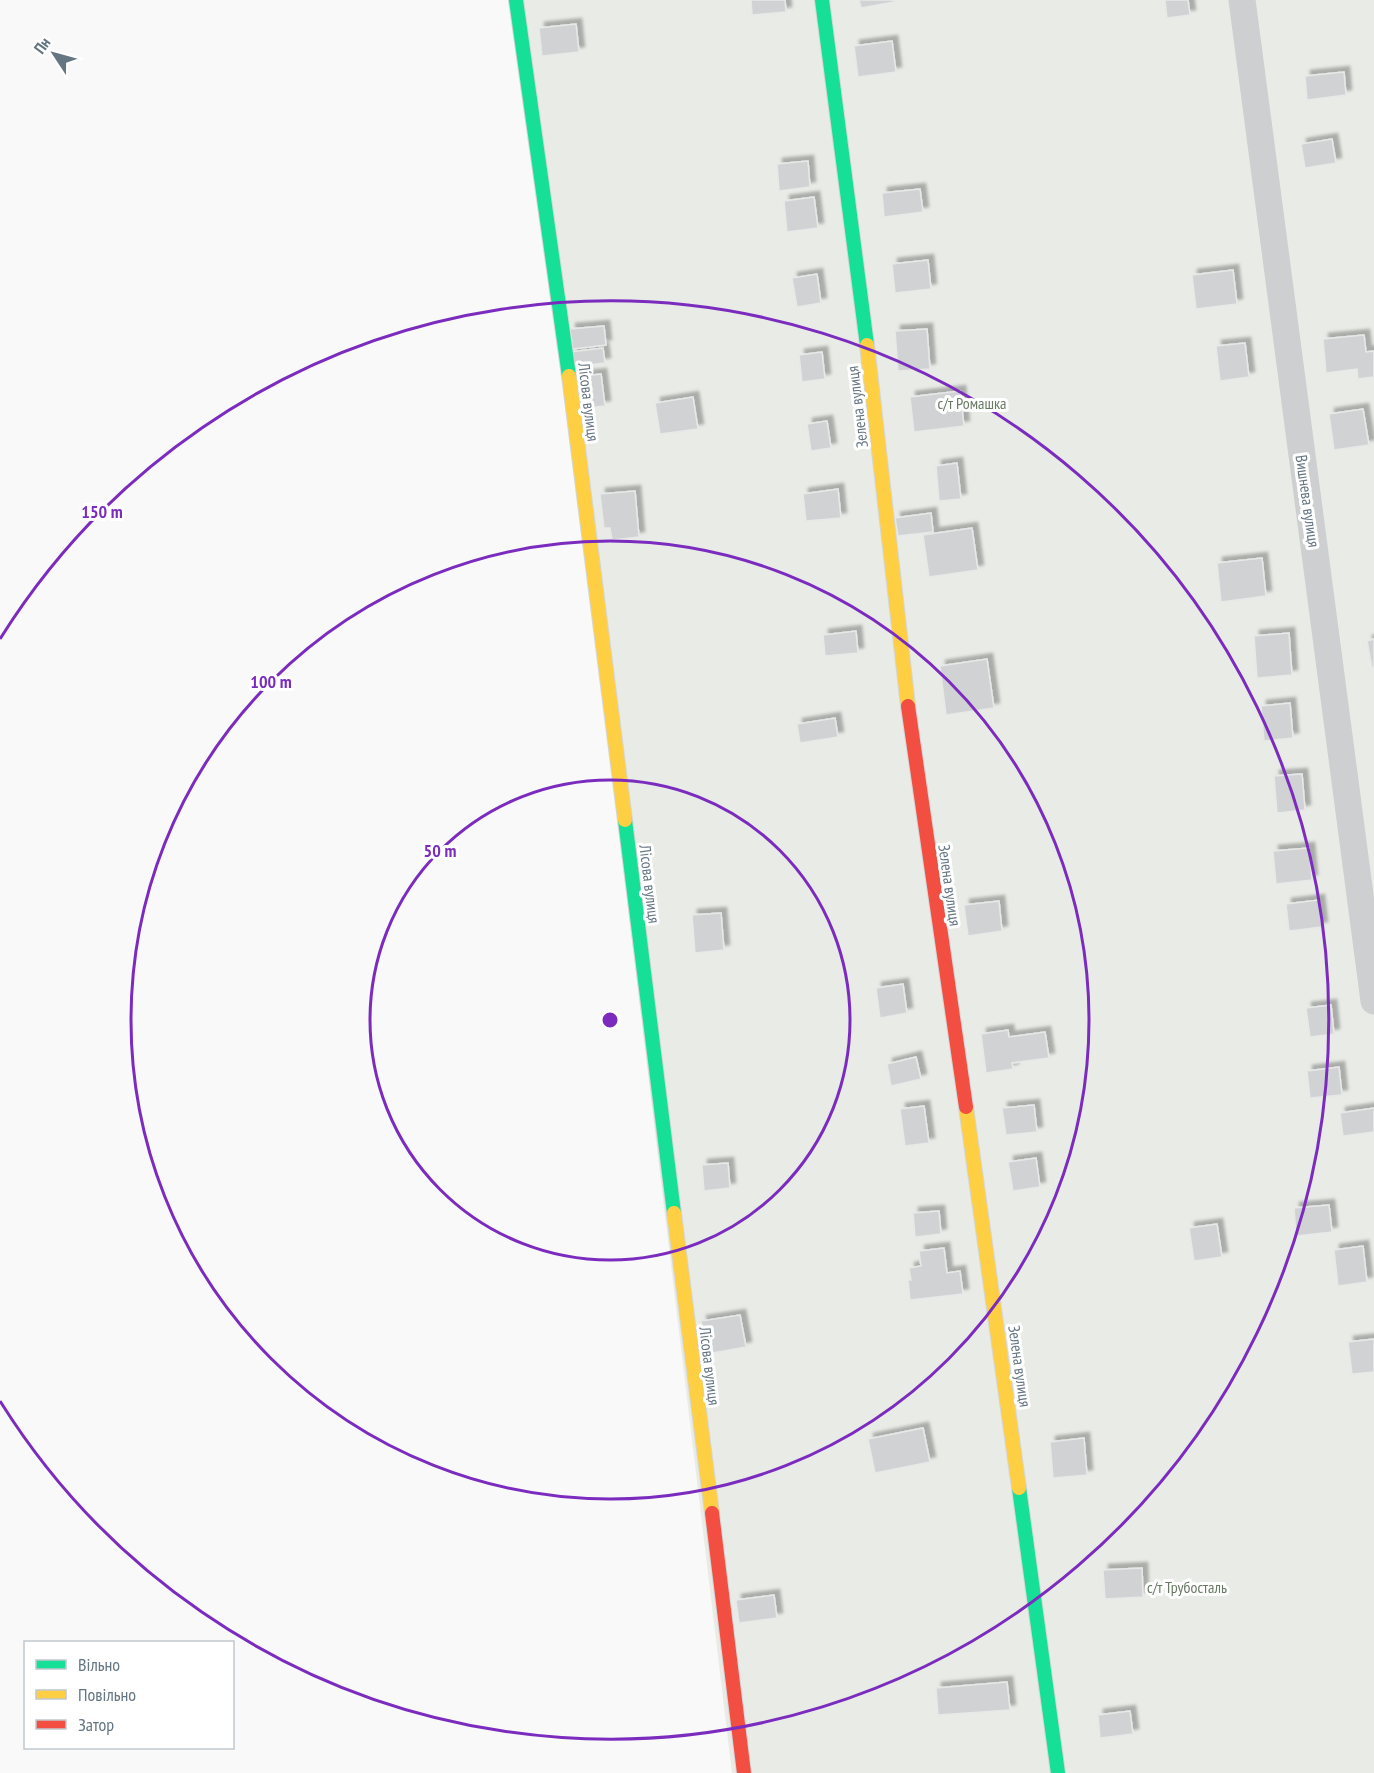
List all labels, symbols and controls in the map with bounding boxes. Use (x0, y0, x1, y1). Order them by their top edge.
north arrow (24, 24, 84, 84)
text: Пн (29, 33, 55, 57)
street label: Лісова вулиця (574, 361, 604, 442)
street label: Зелена вулиця (842, 365, 872, 449)
park label: с/т Ромашка (937, 393, 1007, 413)
street label: Вишнева вулиця (1292, 454, 1324, 548)
text: 150 m (81, 500, 123, 523)
text: 100 m (250, 670, 292, 693)
text: 50 m (424, 839, 456, 862)
street label: Лісова вулиця (635, 843, 665, 924)
street label: Зелена вулиця (934, 843, 966, 927)
centre of rings (600, 1010, 620, 1030)
street label: Зелена вулиця (1004, 1324, 1036, 1408)
street label: Лісова вулиця (695, 1325, 725, 1406)
park label: с/т Трубосталь (1147, 1577, 1227, 1597)
legend (24, 1641, 234, 1749)
text: Вільно (78, 1653, 120, 1676)
text: Повільно (78, 1683, 136, 1706)
text: Затор (78, 1713, 114, 1736)

